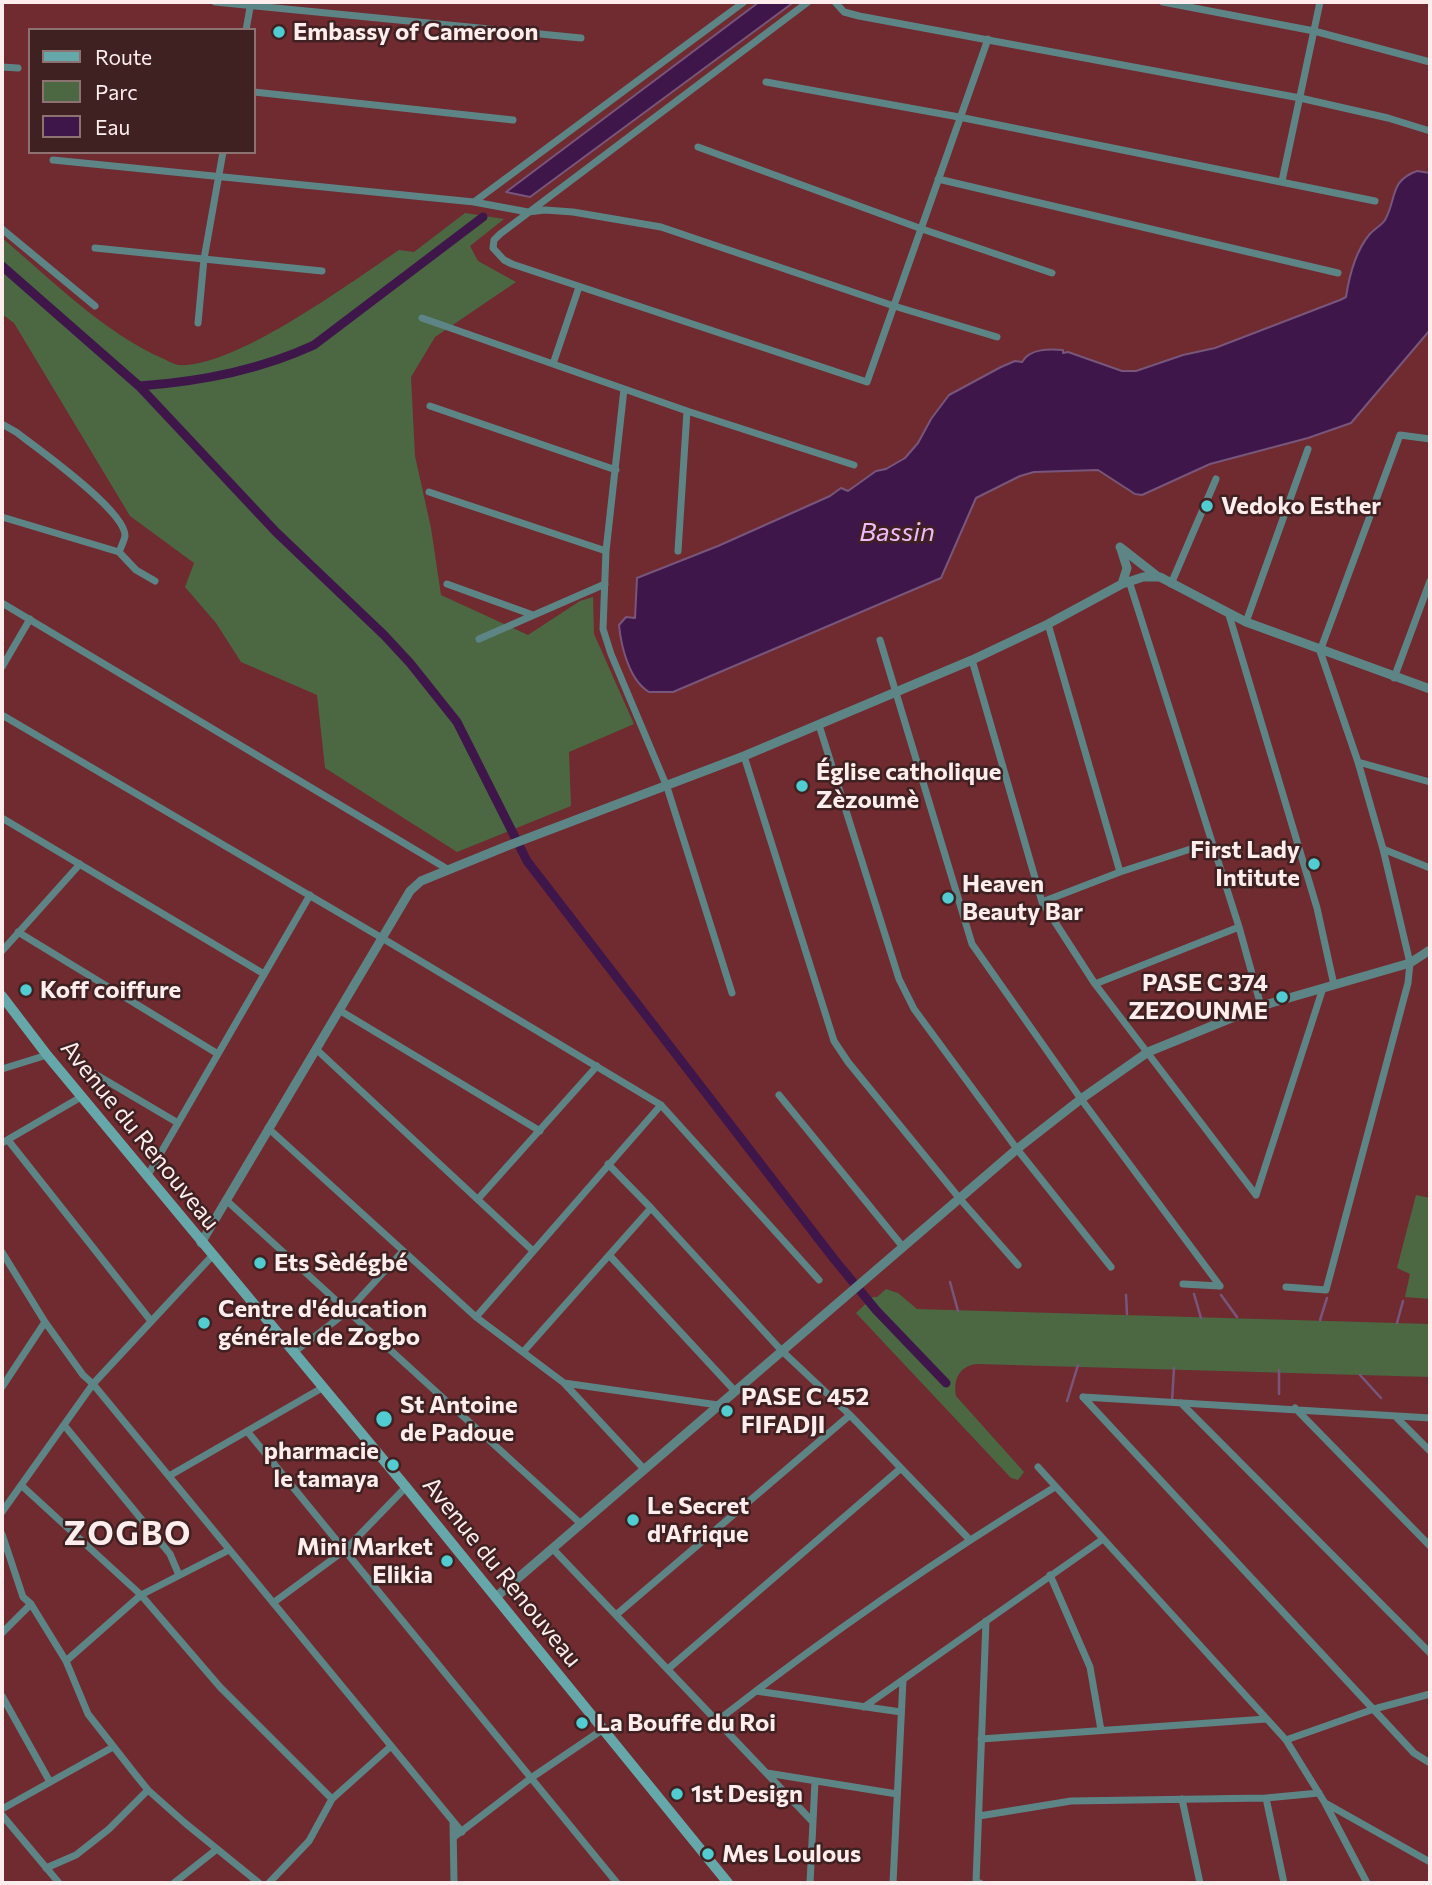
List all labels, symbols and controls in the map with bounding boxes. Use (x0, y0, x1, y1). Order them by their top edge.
place label: Embassy of Cameroon (293, 18, 538, 46)
marker: Embassy of Cameroon (271, 24, 287, 40)
legend (28, 28, 256, 154)
text: Route (95, 44, 152, 69)
text: Parc (95, 79, 138, 104)
text: Eau (95, 114, 130, 139)
place label: Vedoko Esther (1221, 492, 1381, 520)
marker: Vedoko Esther (1199, 498, 1215, 514)
water label: Bassin (859, 516, 935, 548)
place label: Église catholique Zèzoumè (816, 758, 1001, 814)
marker: Église catholique Zèzoumè (794, 778, 810, 794)
place label: First Lady Intitute (1190, 836, 1300, 892)
marker: First Lady Intitute (1306, 856, 1322, 872)
place label: Heaven Beauty Bar (962, 870, 1083, 926)
marker: Heaven Beauty Bar (940, 890, 956, 906)
place label: PASE C 374 ZEZOUNME (1128, 969, 1268, 1025)
place label: Koff coiffure (40, 976, 181, 1004)
marker: Koff coiffure (18, 982, 34, 998)
marker: PASE C 374 ZEZOUNME (1274, 989, 1290, 1005)
street label: Avenue du Renouveau (54, 1034, 226, 1236)
place label: Ets Sèdégbé (274, 1249, 408, 1277)
marker: Ets Sèdégbé (252, 1255, 268, 1271)
place label: Centre d'éducation générale de Zogbo (218, 1295, 427, 1351)
marker: Centre d'éducation générale de Zogbo (196, 1315, 212, 1331)
place label: PASE C 452 FIFADJI (741, 1383, 869, 1439)
place label: St Antoine de Padoue (400, 1391, 518, 1447)
marker: PASE C 452 FIFADJI (719, 1403, 735, 1419)
marker: St Antoine de Padoue (374, 1409, 394, 1429)
place label: pharmacie le tamaya (264, 1437, 379, 1493)
marker: pharmacie le tamaya (385, 1457, 401, 1473)
street label: Avenue du Renouveau (416, 1471, 588, 1673)
place label: Le Secret d'Afrique (647, 1492, 749, 1548)
marker: Le Secret d'Afrique (625, 1512, 641, 1528)
district label: ZOGBO (64, 1515, 192, 1553)
place label: Mini Market Elikia (297, 1533, 433, 1589)
marker: Mini Market Elikia (439, 1553, 455, 1569)
place label: La Bouffe du Roi (596, 1709, 776, 1737)
marker: La Bouffe du Roi (574, 1715, 590, 1731)
place label: 1st Design (691, 1780, 803, 1808)
marker: 1st Design (669, 1786, 685, 1802)
place label: Mes Loulous (722, 1840, 861, 1868)
marker: Mes Loulous (700, 1846, 716, 1862)

